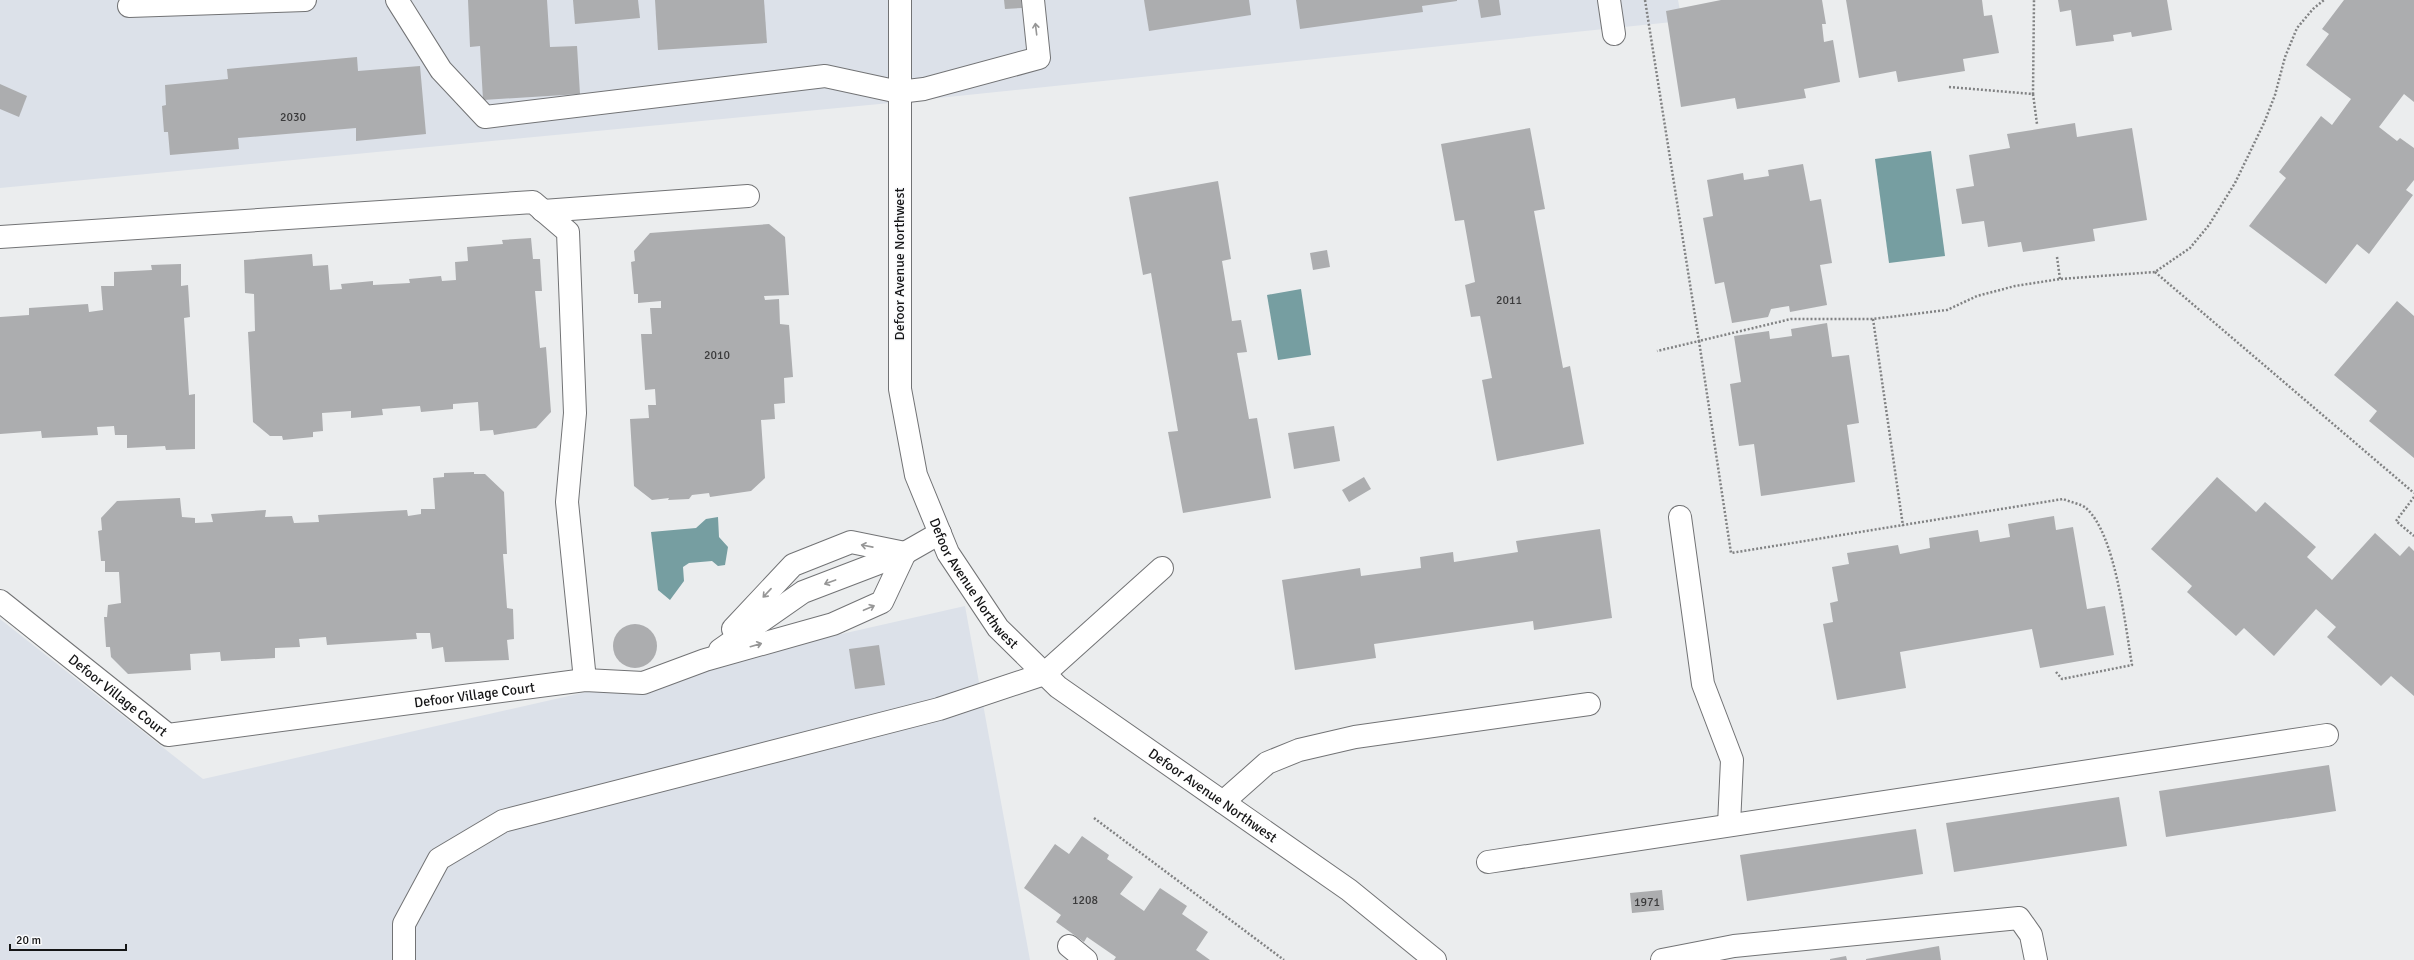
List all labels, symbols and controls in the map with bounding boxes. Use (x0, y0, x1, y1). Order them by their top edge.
one-way arrow (1032, 23, 1040, 36)
house number: 2030 (280, 110, 306, 125)
street label: Defoor Avenue Northwest (891, 187, 908, 340)
house number: 2011 (1496, 293, 1522, 308)
house number: 2010 (704, 348, 730, 363)
street label: Defoor Avenue Northwest (926, 515, 1022, 652)
one-way arrow (861, 541, 874, 549)
one-way arrow (824, 579, 836, 587)
one-way arrow (762, 588, 771, 599)
one-way arrow (862, 604, 874, 611)
one-way arrow (750, 641, 763, 648)
street label: Defoor Village Court (65, 651, 171, 740)
street label: Defoor Village Court (413, 679, 536, 711)
street label: Defoor Avenue Northwest (1145, 745, 1280, 846)
house number: 1208 (1072, 893, 1098, 908)
house number: 1971 (1634, 895, 1660, 910)
scale bar (10, 926, 126, 952)
text: 20 m (16, 933, 41, 948)

